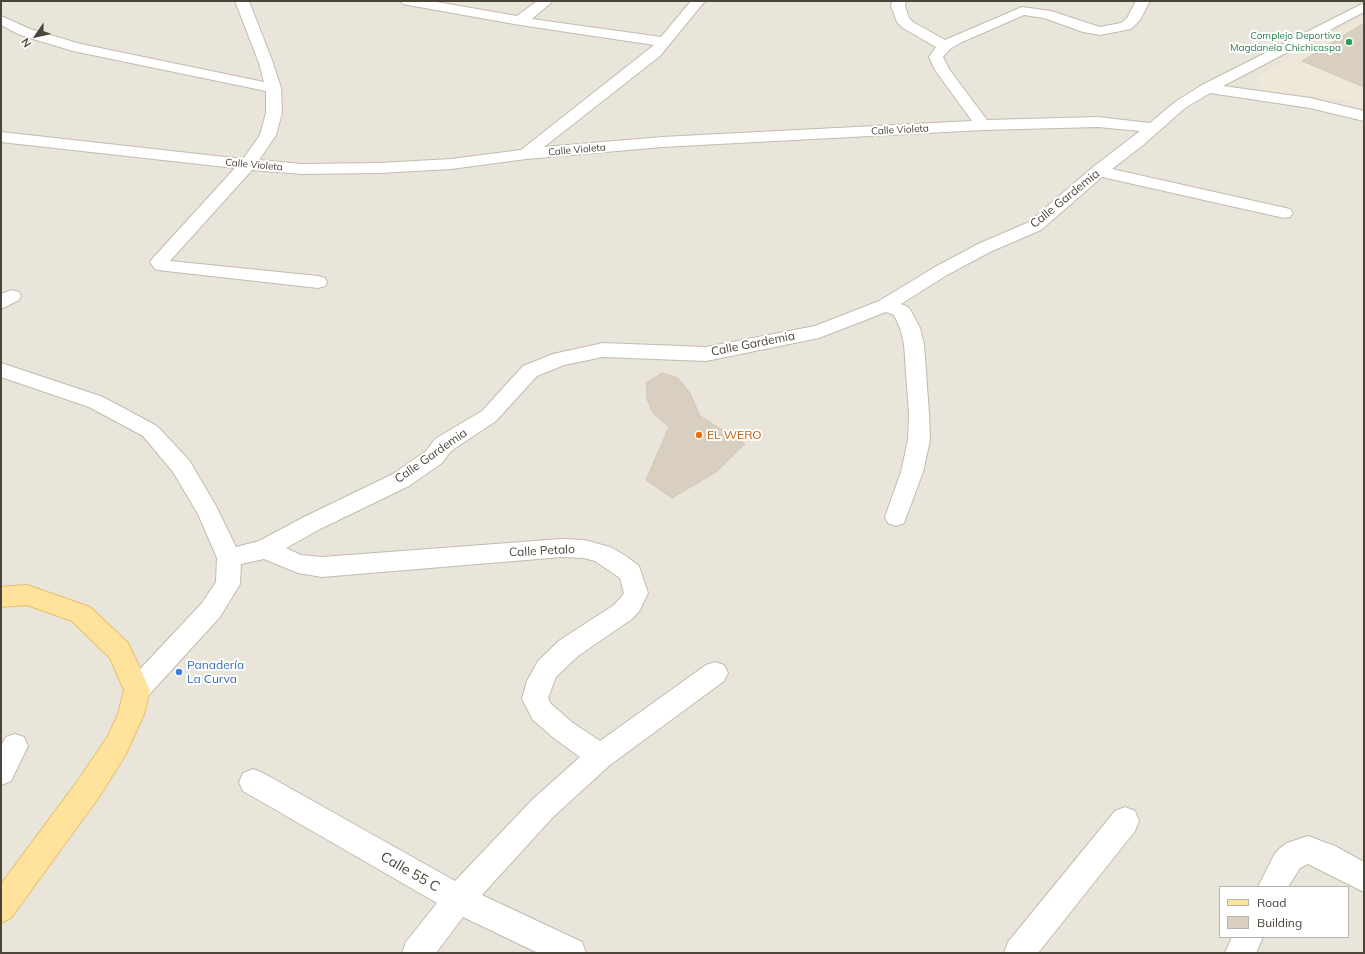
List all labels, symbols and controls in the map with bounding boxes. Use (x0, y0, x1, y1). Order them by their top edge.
north arrow (16, 16, 56, 56)
place label: Complejo Deportivo Magdanela Chichicaspa (1230, 30, 1341, 54)
text: N (18, 35, 34, 50)
marker: Complejo Deportivo Magdanela Chichicaspa (1344, 37, 1354, 47)
street label: Calle Violeta (871, 122, 929, 138)
street label: Calle Violeta (548, 142, 606, 158)
street label: Calle Violeta (225, 157, 283, 173)
street label: Calle Gardemia (1027, 167, 1103, 231)
street label: Calle Gardemia (710, 329, 796, 359)
street label: Calle Gardemia (392, 426, 470, 486)
place label: EL WERO (707, 428, 762, 442)
marker: EL WERO (694, 430, 704, 440)
street label: Calle Petalo (509, 542, 575, 560)
place label: Panadería La Curva (187, 658, 244, 686)
marker: Panadería La Curva (174, 667, 184, 677)
street label: Calle 55 C (377, 848, 443, 896)
legend (1219, 886, 1349, 938)
text: Road (1257, 895, 1286, 910)
text: Building (1257, 915, 1302, 930)

